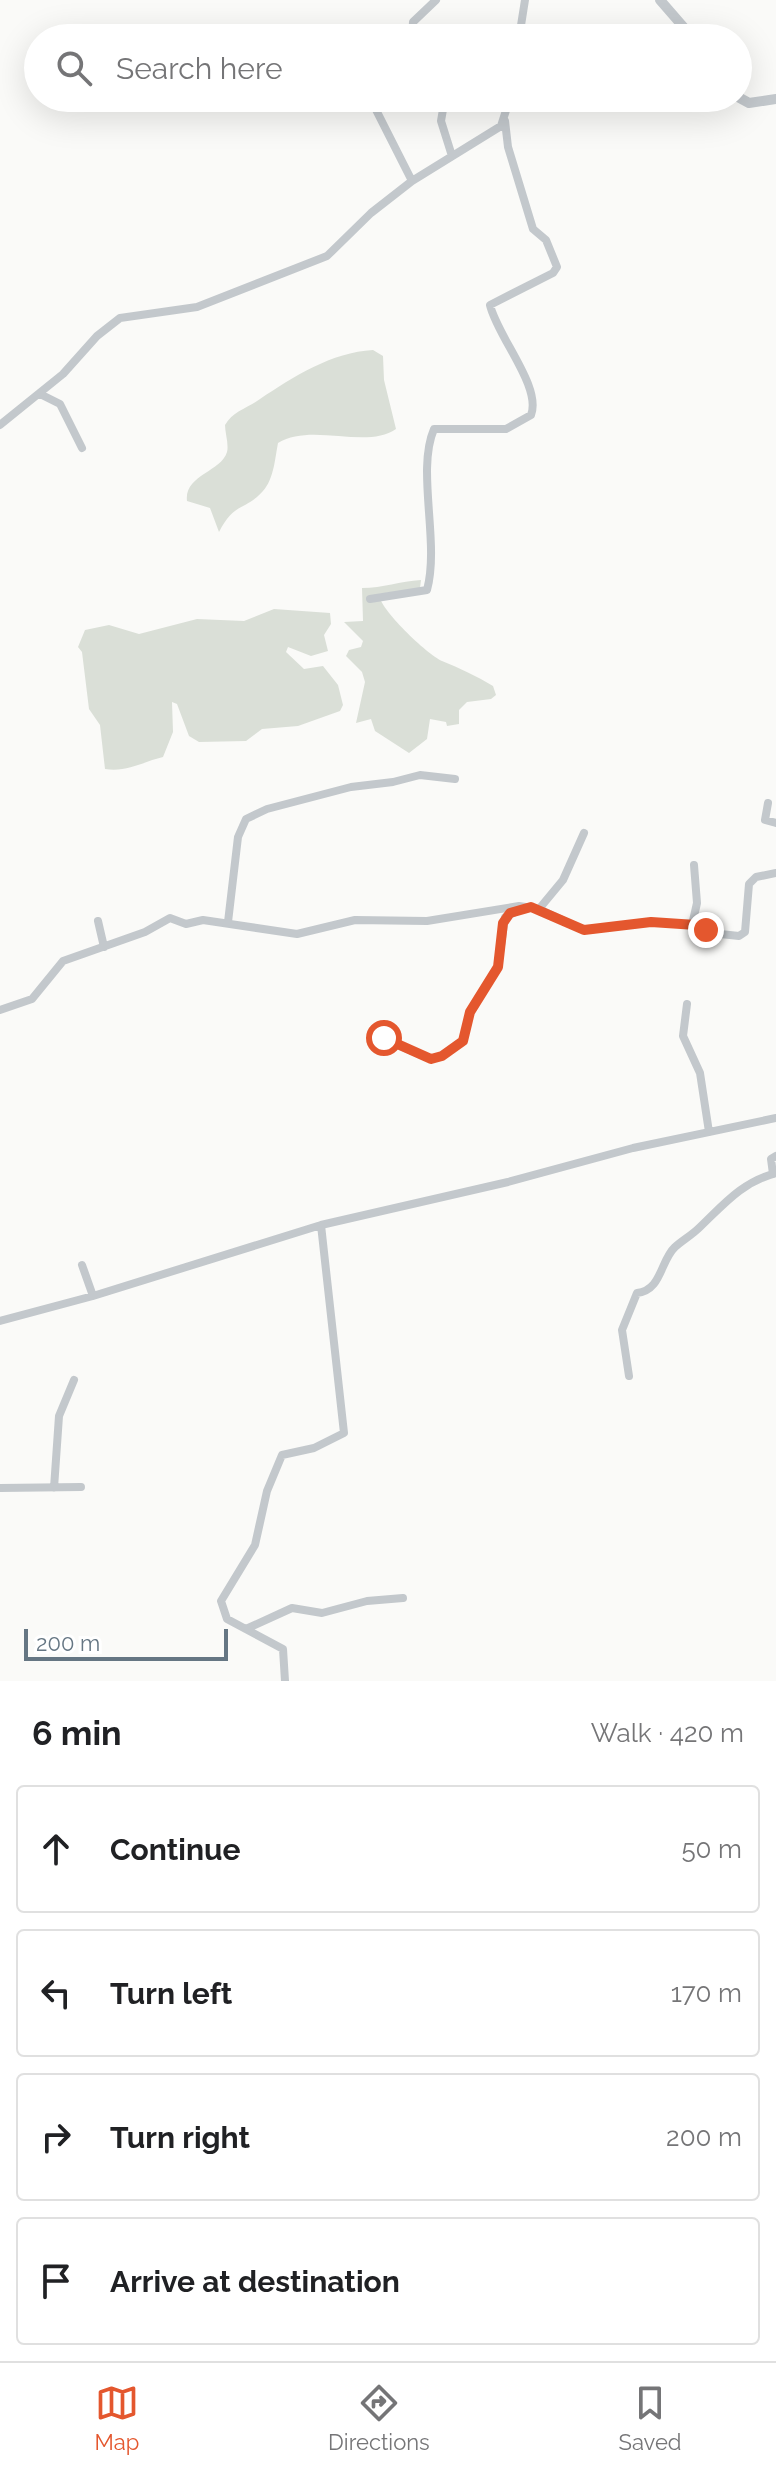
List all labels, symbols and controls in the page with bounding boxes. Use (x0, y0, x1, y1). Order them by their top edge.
search box (24, 24, 752, 112)
icon: search (52, 46, 96, 90)
text: Search here (116, 51, 283, 86)
route end (688, 912, 724, 948)
route start (366, 1020, 402, 1056)
scale bar (24, 1625, 228, 1661)
text: 200 m (36, 1630, 100, 1656)
text: 6 min (32, 1713, 122, 1753)
text: Walk · 420 m (591, 1718, 744, 1748)
icon: ahead (34, 1827, 78, 1871)
text: Continue (110, 1832, 241, 1867)
text: 50 m (681, 1834, 742, 1864)
icon: left (34, 1971, 78, 2015)
text: Turn left (110, 1976, 232, 2011)
text: 170 m (671, 1978, 742, 2008)
icon: right (34, 2115, 78, 2159)
text: Turn right (110, 2120, 250, 2155)
text: 200 m (666, 2122, 742, 2152)
icon: arrive (34, 2259, 78, 2303)
text: Arrive at destination (110, 2264, 400, 2299)
tab: Map (94, 2381, 139, 2455)
tab: Directions (328, 2381, 430, 2455)
tab: Saved (619, 2381, 682, 2455)

